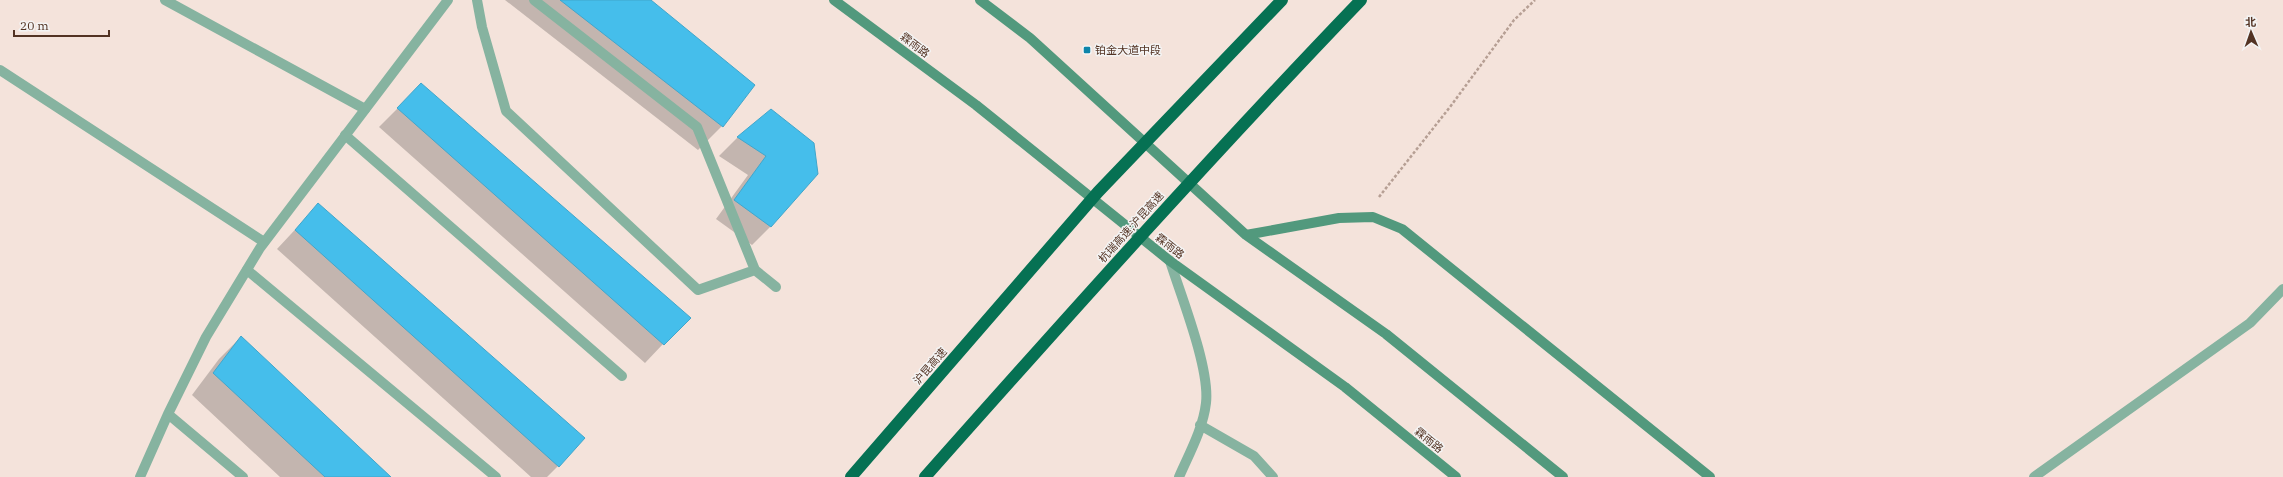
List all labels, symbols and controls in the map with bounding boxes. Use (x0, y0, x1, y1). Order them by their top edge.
scale bar (14, 12, 109, 38)
north arrow (2231, 12, 2271, 52)
text: 北 (2245, 15, 2256, 29)
text: 20 m (20, 18, 49, 33)
street label: 霖雨路 (898, 29, 932, 61)
place label: 铂金大道中段 (1095, 43, 1161, 57)
marker: 铂金大道中段 (1082, 45, 1092, 55)
street label: 杭瑞高速;沪昆高速 (1095, 188, 1167, 266)
street label: 霖雨路 (1153, 230, 1187, 262)
street label: 沪昆高速 (910, 345, 950, 387)
street label: 霖雨路 (1412, 424, 1446, 456)

